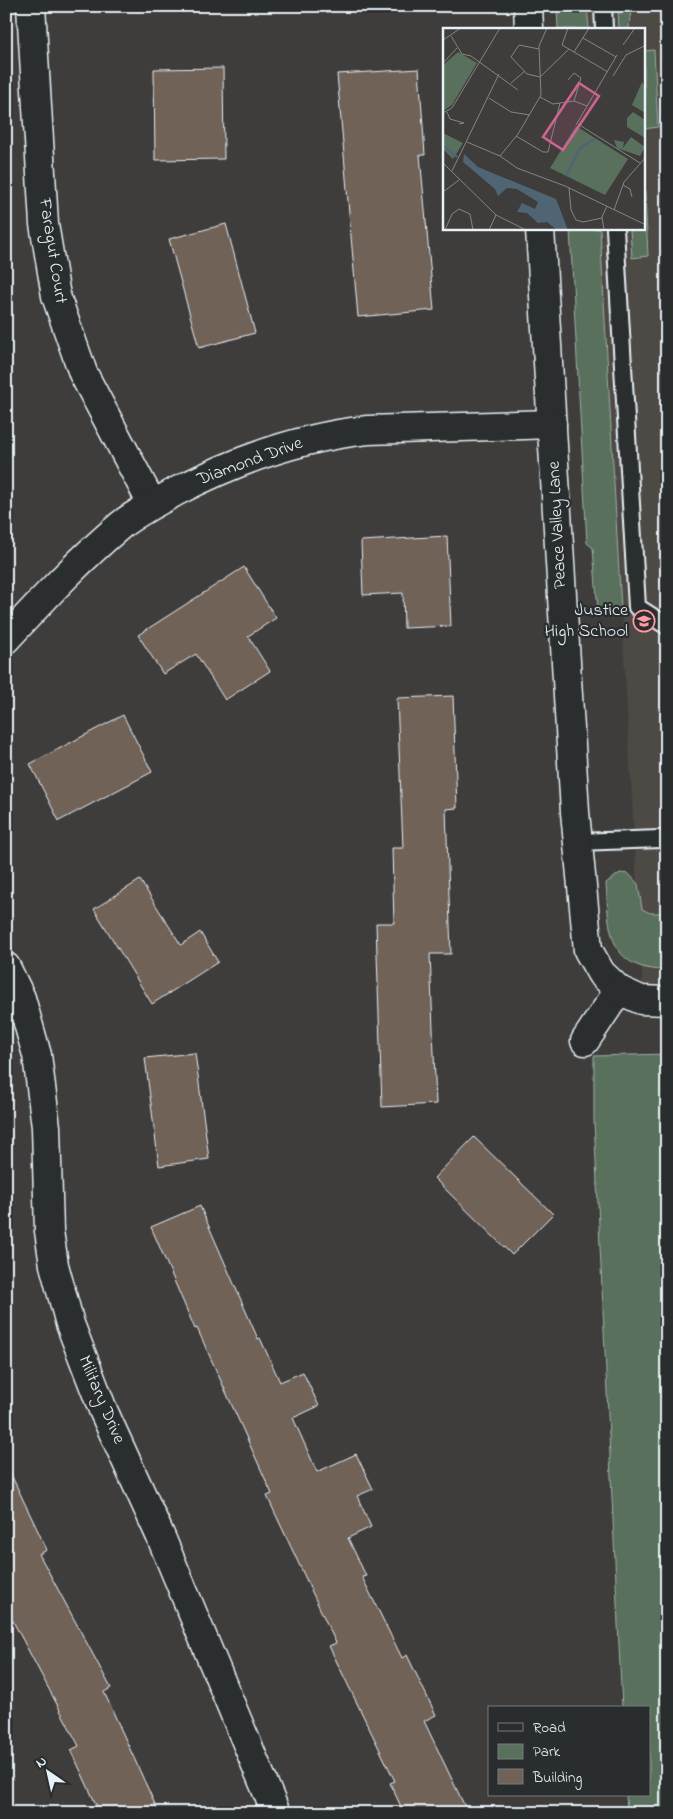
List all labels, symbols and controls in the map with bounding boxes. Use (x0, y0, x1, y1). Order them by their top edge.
inset map (443, 28, 646, 230)
street label: Faragut Court (30, 195, 73, 306)
street label: Diamond Drive (193, 431, 307, 493)
street label: Peace Valley Lane (542, 460, 574, 589)
place label: Justice High School (545, 598, 629, 646)
school or university icon: Justice High School (632, 609, 656, 633)
street label: Military Drive (71, 1352, 132, 1449)
legend (488, 1706, 650, 1796)
text: Road (533, 1717, 566, 1739)
text: Park (533, 1741, 561, 1763)
north arrow (22, 1746, 72, 1796)
text: N (32, 1751, 51, 1774)
text: Building (532, 1767, 582, 1790)

